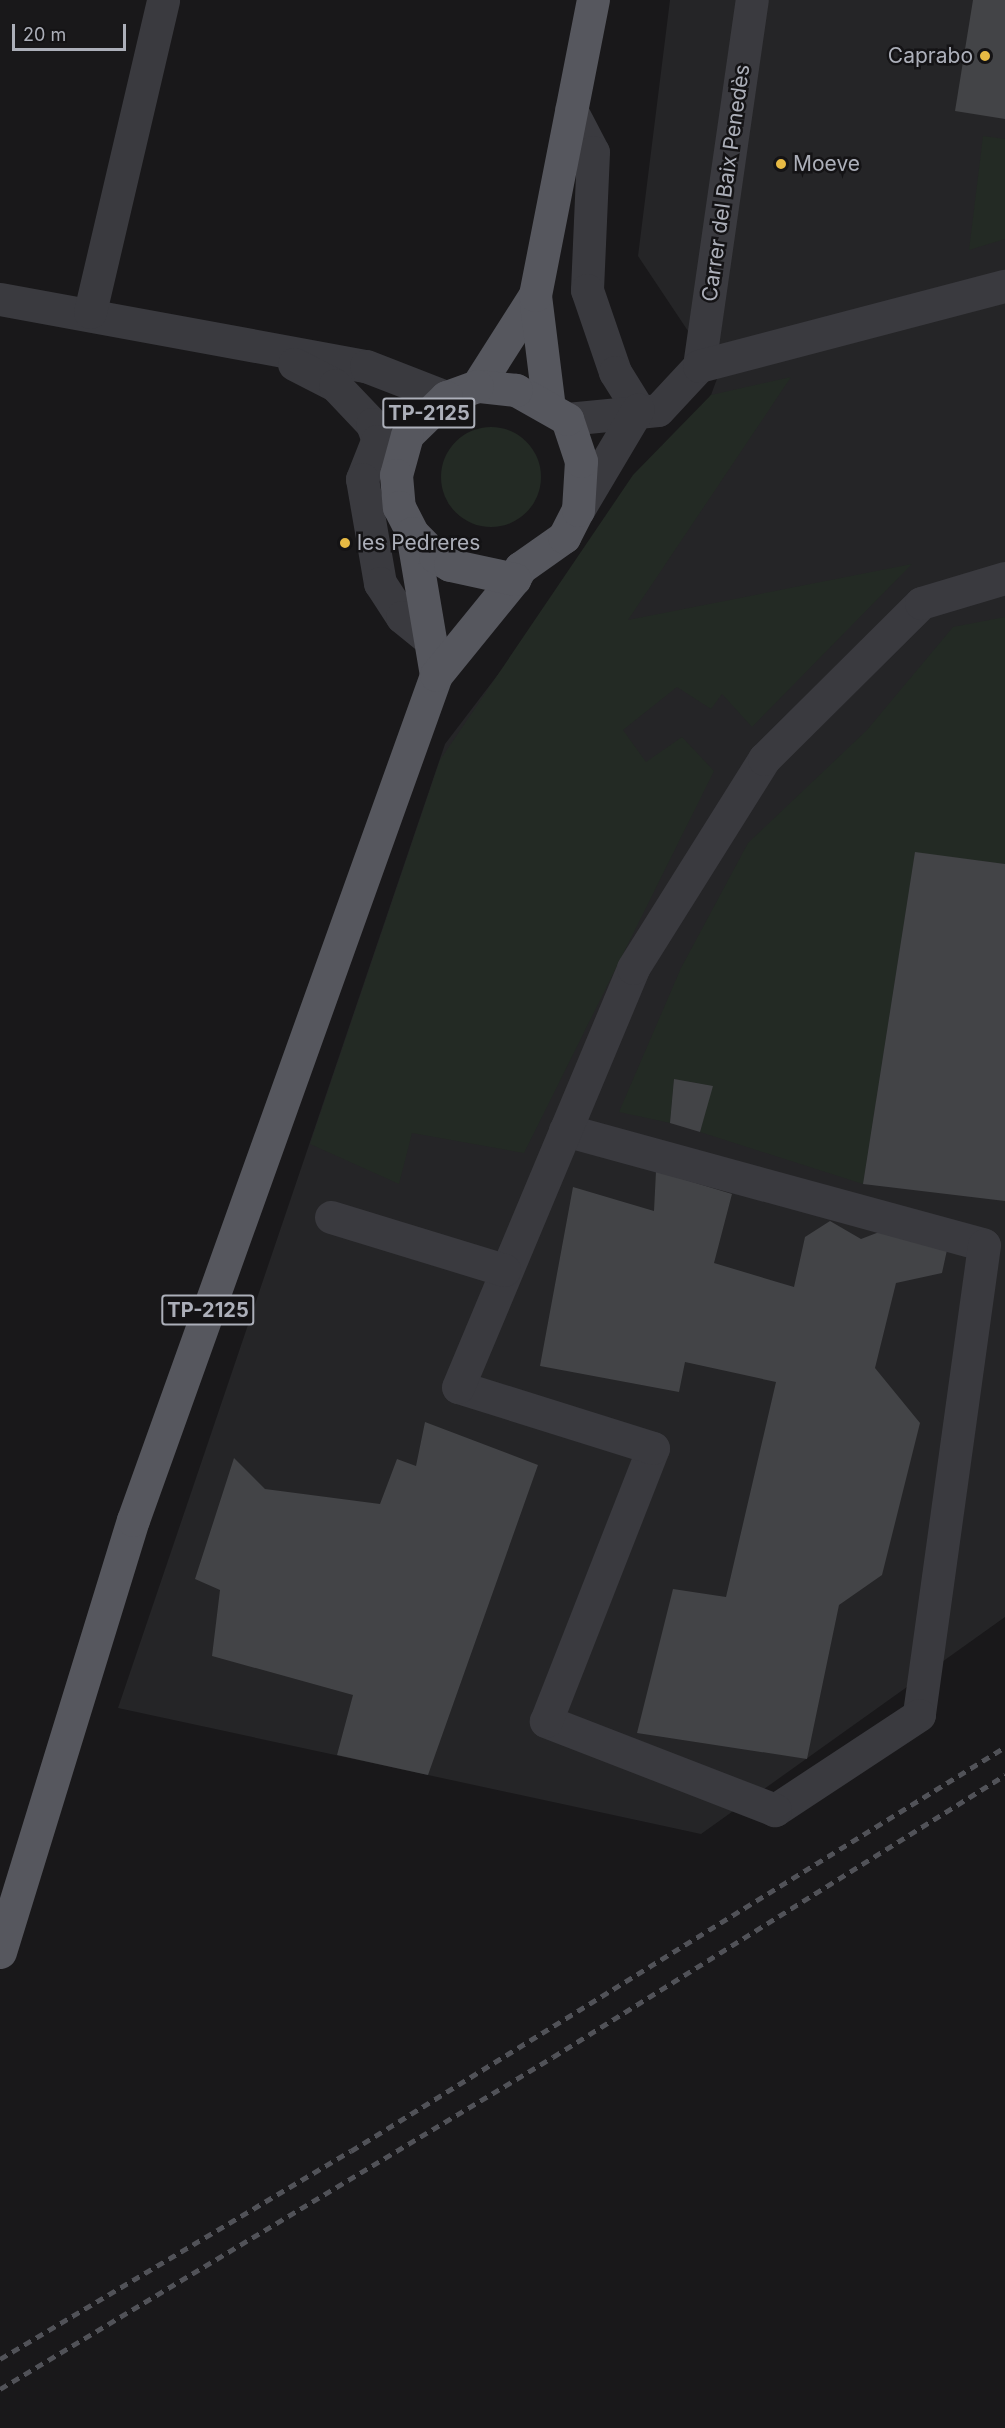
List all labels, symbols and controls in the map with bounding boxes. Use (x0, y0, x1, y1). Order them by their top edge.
scale bar (15, 12, 129, 50)
text: 20 m (23, 24, 66, 45)
place label: Caprabo (888, 43, 973, 69)
marker: Caprabo (978, 49, 992, 63)
street label: Carrer del Baix Penedès (697, 63, 755, 303)
place label: Moeve (793, 151, 860, 177)
marker: Moeve (774, 157, 788, 171)
road number: TP-2125 (381, 396, 477, 430)
place label: les Pedreres (357, 530, 480, 556)
marker: les Pedreres (338, 536, 352, 550)
road number: TP-2125 (160, 1293, 256, 1327)

